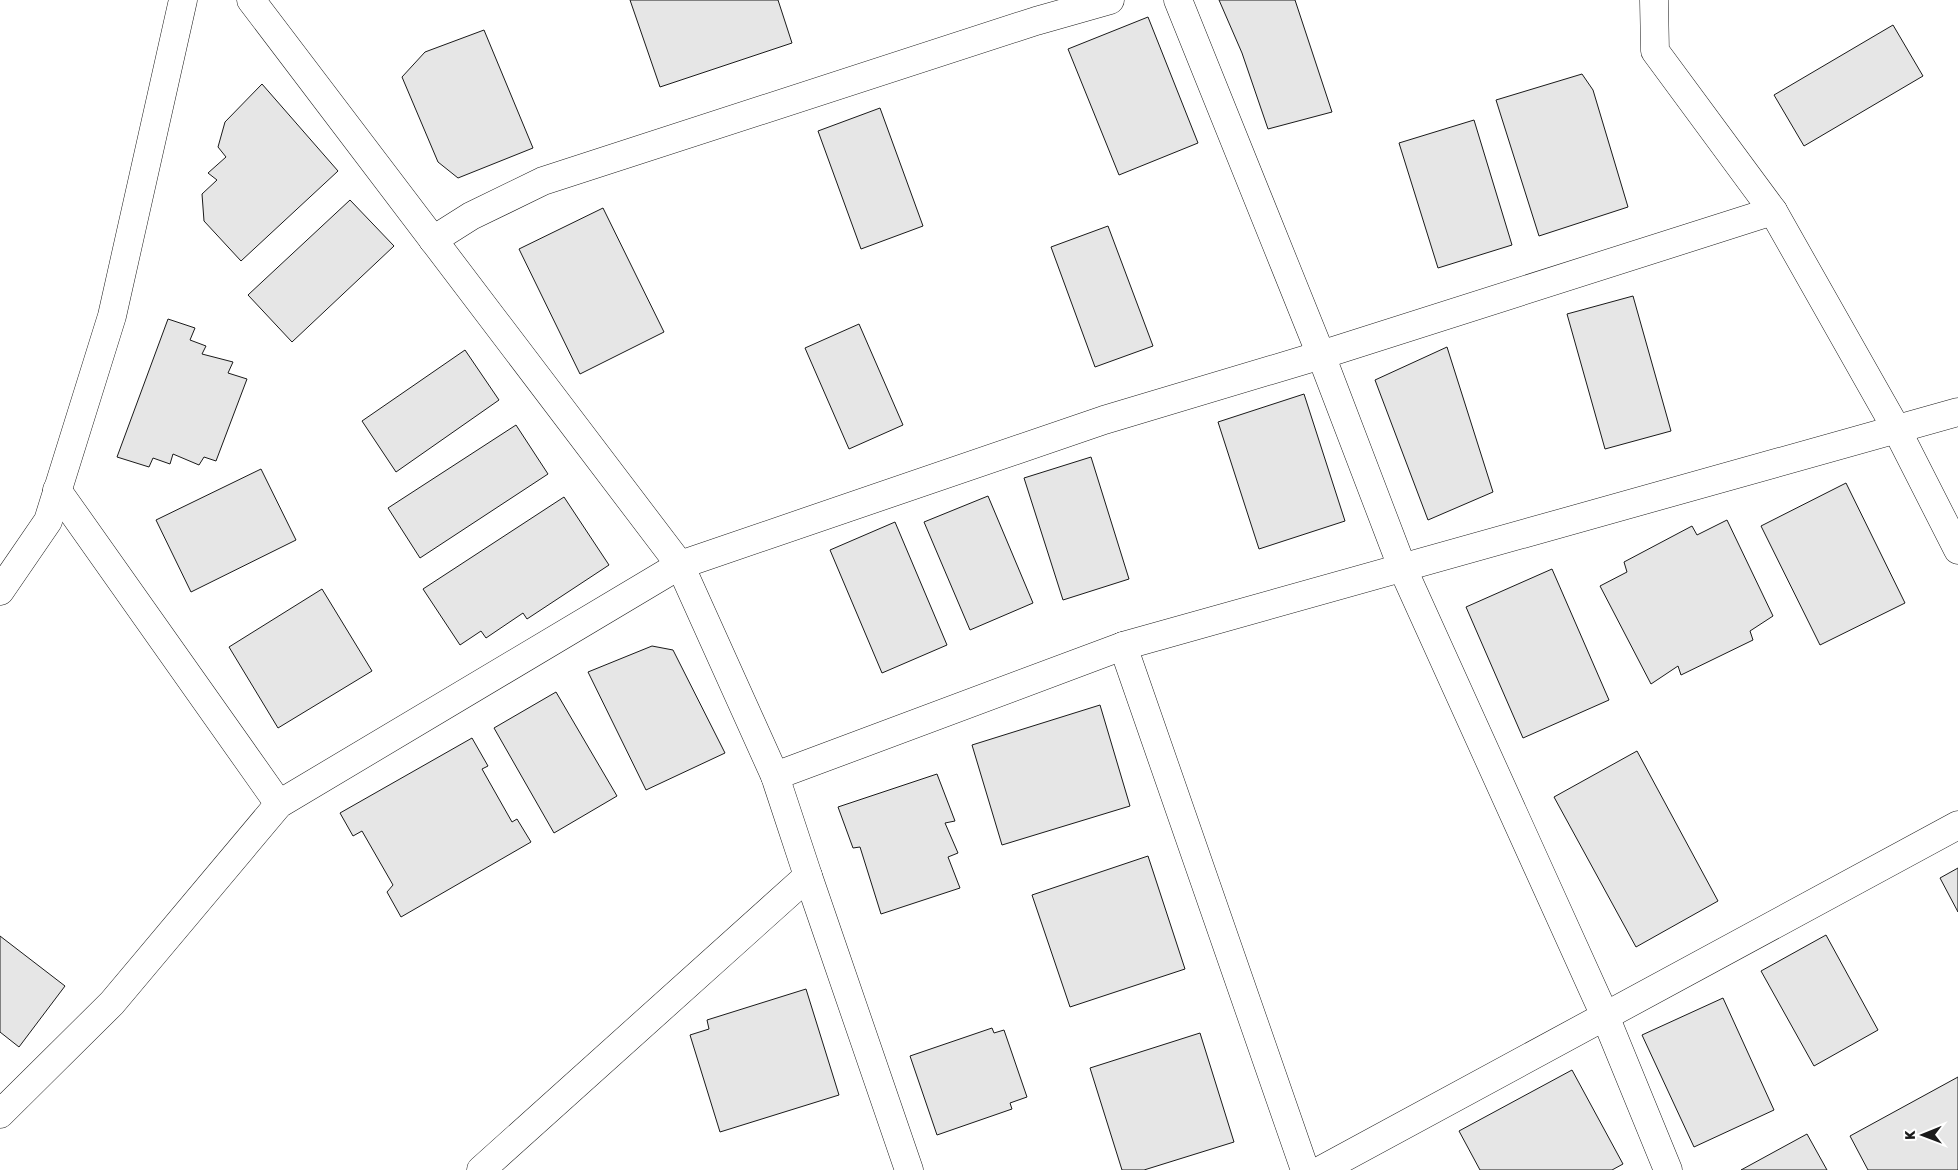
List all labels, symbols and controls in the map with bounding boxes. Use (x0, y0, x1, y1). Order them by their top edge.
north arrow (1898, 1110, 1948, 1160)
text: K (1902, 1130, 1919, 1140)

